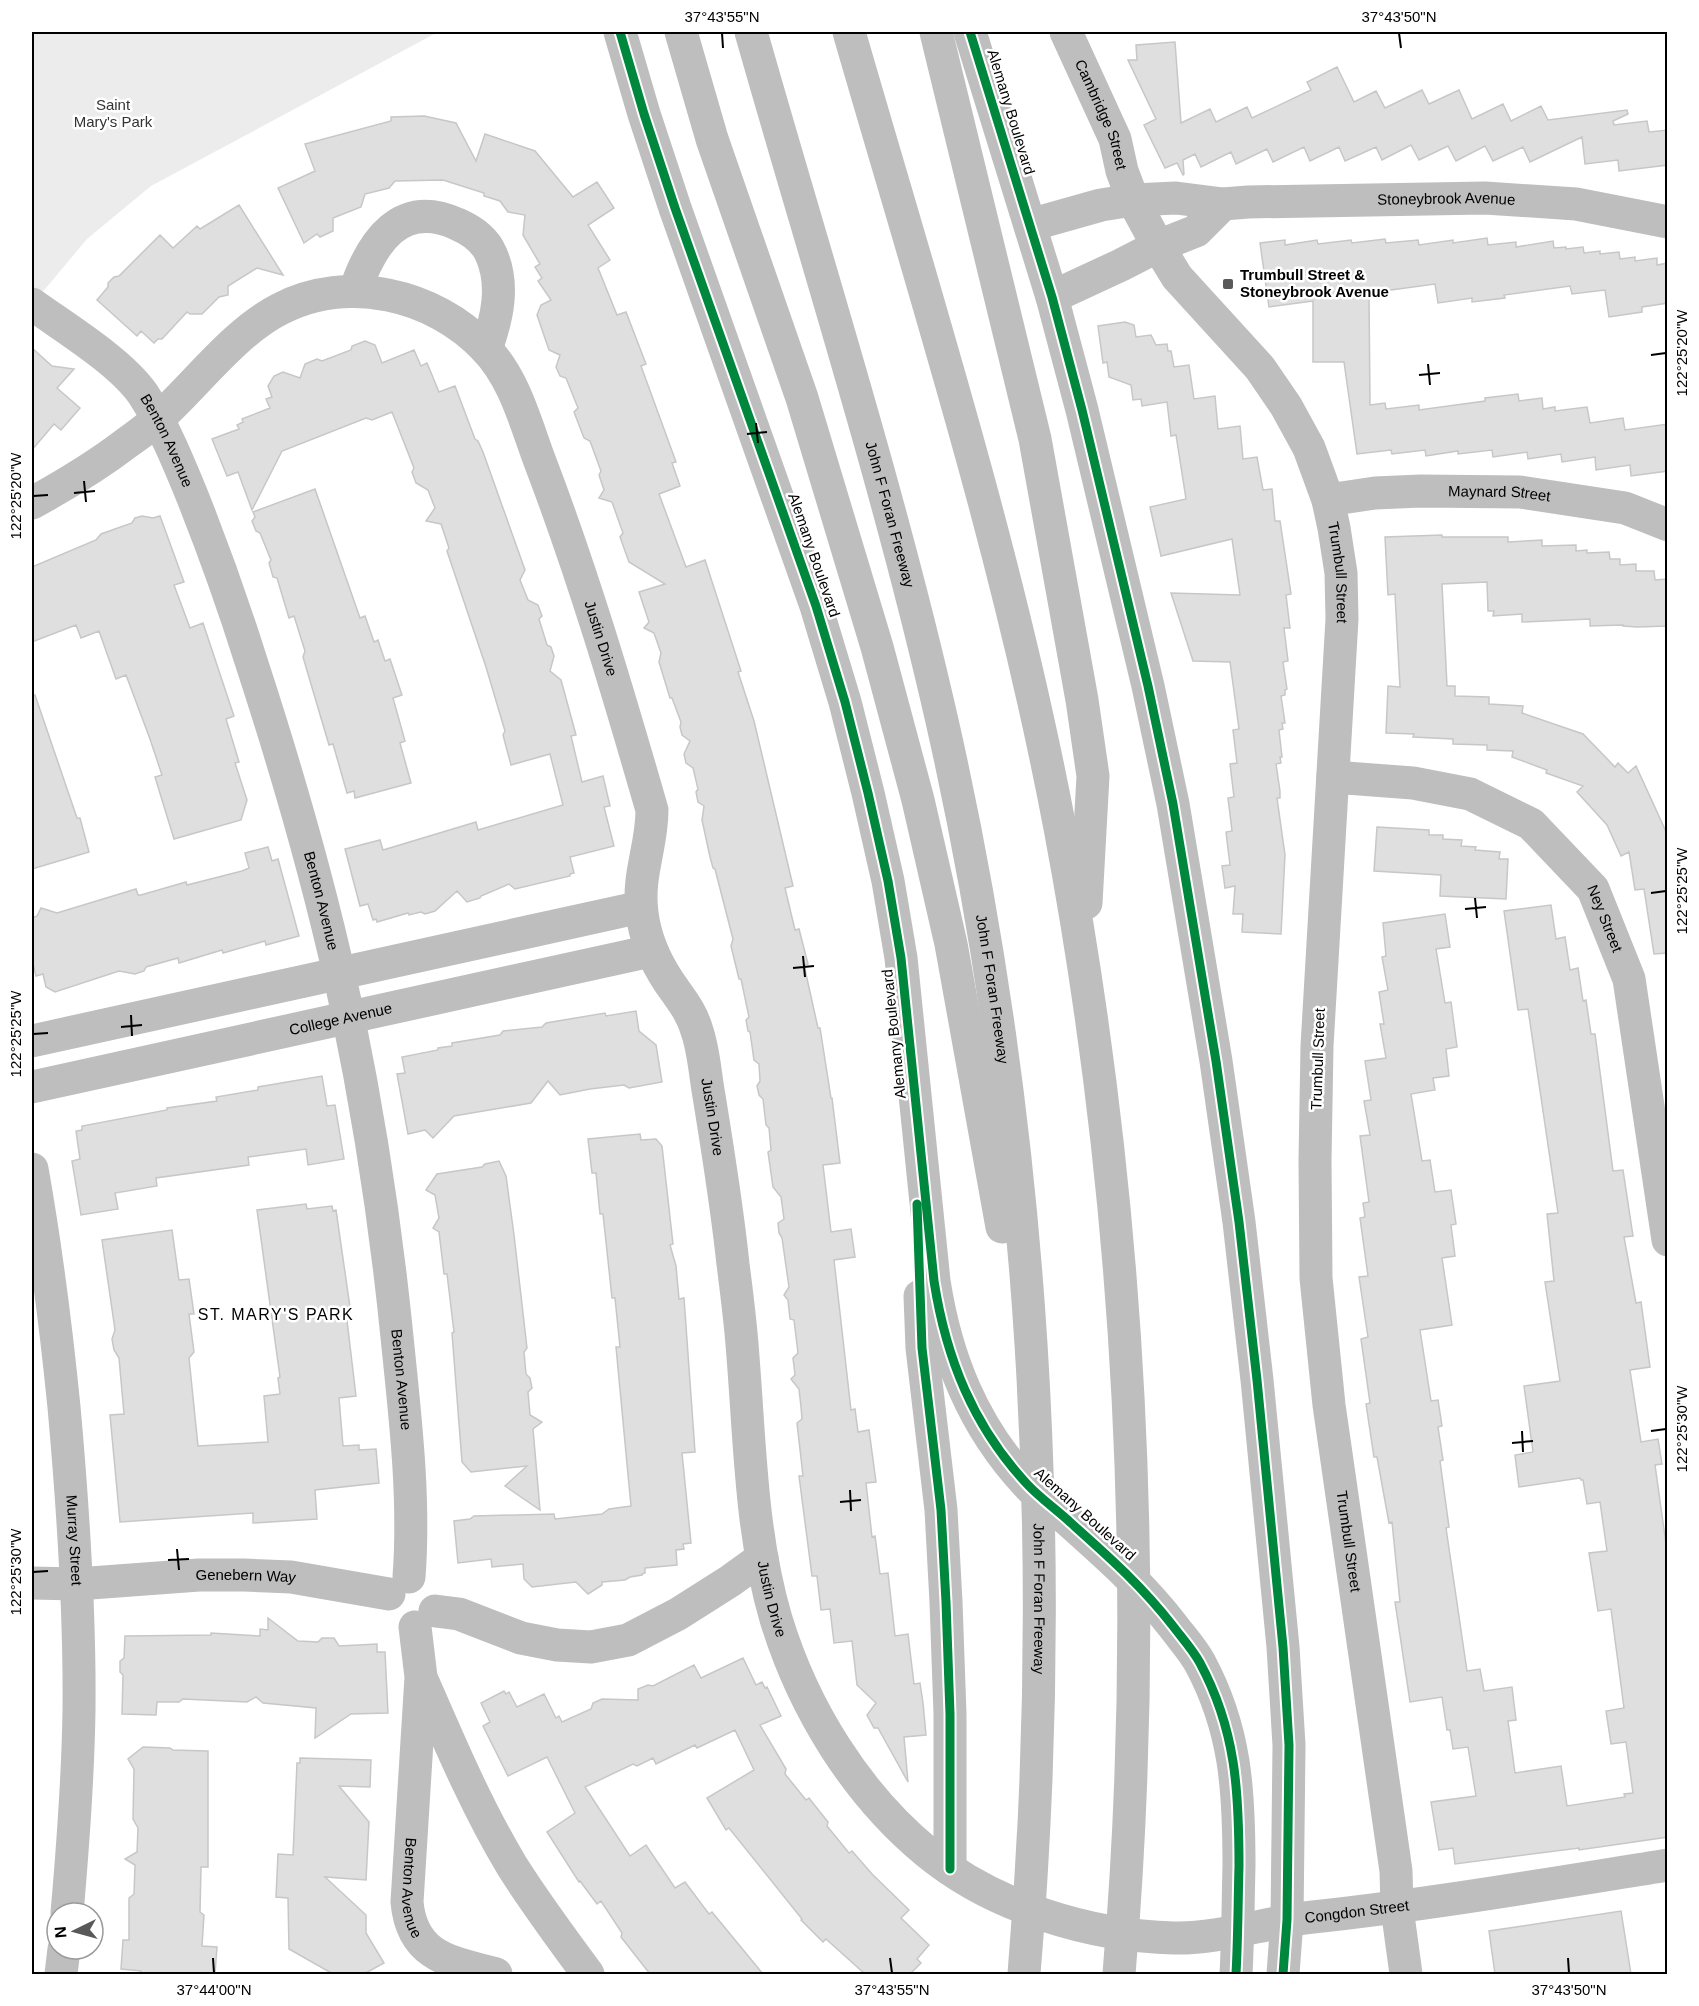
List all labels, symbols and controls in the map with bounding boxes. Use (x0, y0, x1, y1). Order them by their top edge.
text: 37°43'55"N (684, 8, 760, 25)
text: 37°43'50"N (1361, 8, 1437, 25)
street label: Alemany Boulevard (984, 47, 1039, 177)
street label: Cambridge Street (1072, 57, 1131, 172)
park label: Saint Mary's Park (74, 96, 153, 130)
street label: Stoneybrook Avenue (1377, 189, 1516, 208)
place label: Trumbull Street & Stoneybrook Avenue (1240, 266, 1389, 300)
marker: Trumbull Street & Stoneybrook Avenue (1221, 277, 1235, 291)
text: 122°25'20"W (1673, 309, 1690, 396)
street label: Benton Avenue (137, 391, 197, 490)
street label: John F Foran Freeway (862, 439, 918, 590)
text: 122°25'20"W (7, 452, 24, 539)
street label: Maynard Street (1448, 482, 1553, 505)
street label: Alemany Boulevard (785, 491, 844, 619)
street label: Trumbull Street (1325, 520, 1351, 625)
street label: Justin Drive (581, 598, 621, 678)
text: 122°25'25"W (1673, 847, 1690, 934)
street label: Benton Avenue (301, 849, 342, 952)
street label: Ney Street (1584, 882, 1627, 955)
street label: John F Foran Freeway (973, 913, 1013, 1065)
street label: Alemany Boulevard (878, 968, 909, 1100)
text: 122°25'25"W (7, 990, 24, 1077)
street label: College Avenue (287, 999, 394, 1038)
street label: Trumbull Street (1307, 1007, 1328, 1110)
street label: Justin Drive (698, 1077, 727, 1157)
district label: ST. MARY'S PARK (198, 1306, 354, 1323)
street label: Benton Avenue (388, 1328, 415, 1431)
text: 122°25'30"W (1673, 1385, 1690, 1472)
street label: Alemany Boulevard (1031, 1464, 1139, 1563)
street label: Trumbull Street (1333, 1490, 1365, 1594)
street label: Murray Street (63, 1494, 86, 1587)
street label: John F Foran Freeway (1030, 1523, 1048, 1675)
text: 122°25'30"W (7, 1528, 24, 1615)
street label: Justin Drive (755, 1559, 790, 1639)
street label: Genebern Way (195, 1566, 298, 1586)
street label: Benton Avenue (399, 1837, 426, 1941)
street label: Congdon Street (1304, 1896, 1411, 1926)
north arrow (45, 1901, 105, 1961)
text: N (52, 1926, 70, 1939)
text: 37°44'00"N (176, 1981, 252, 1998)
text: 37°43'55"N (854, 1981, 930, 1998)
text: 37°43'50"N (1531, 1981, 1607, 1998)

